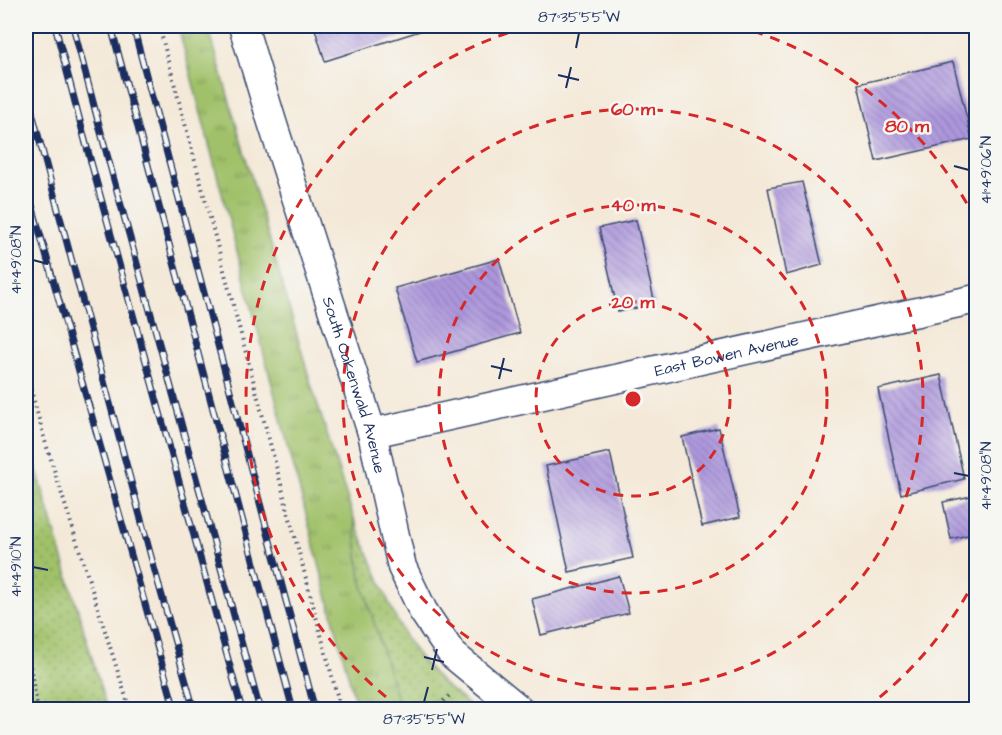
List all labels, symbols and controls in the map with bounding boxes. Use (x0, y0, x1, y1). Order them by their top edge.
text: 87°35'55"W (538, 7, 620, 28)
text: 60 m (611, 97, 656, 122)
text: 80 m (885, 114, 930, 139)
text: 41°49'06"N (976, 136, 997, 204)
text: 40 m (611, 193, 656, 218)
text: 41°49'08"N (6, 226, 27, 294)
text: 20 m (611, 290, 655, 315)
street label: South Oakenwald Avenue (317, 294, 391, 476)
street label: East Bowen Avenue (653, 329, 801, 382)
centre of rings (623, 389, 643, 409)
text: 41°49'08"N (976, 442, 997, 510)
text: 41°49'10"N (6, 537, 27, 597)
text: 87°35'55"W (383, 709, 465, 730)

